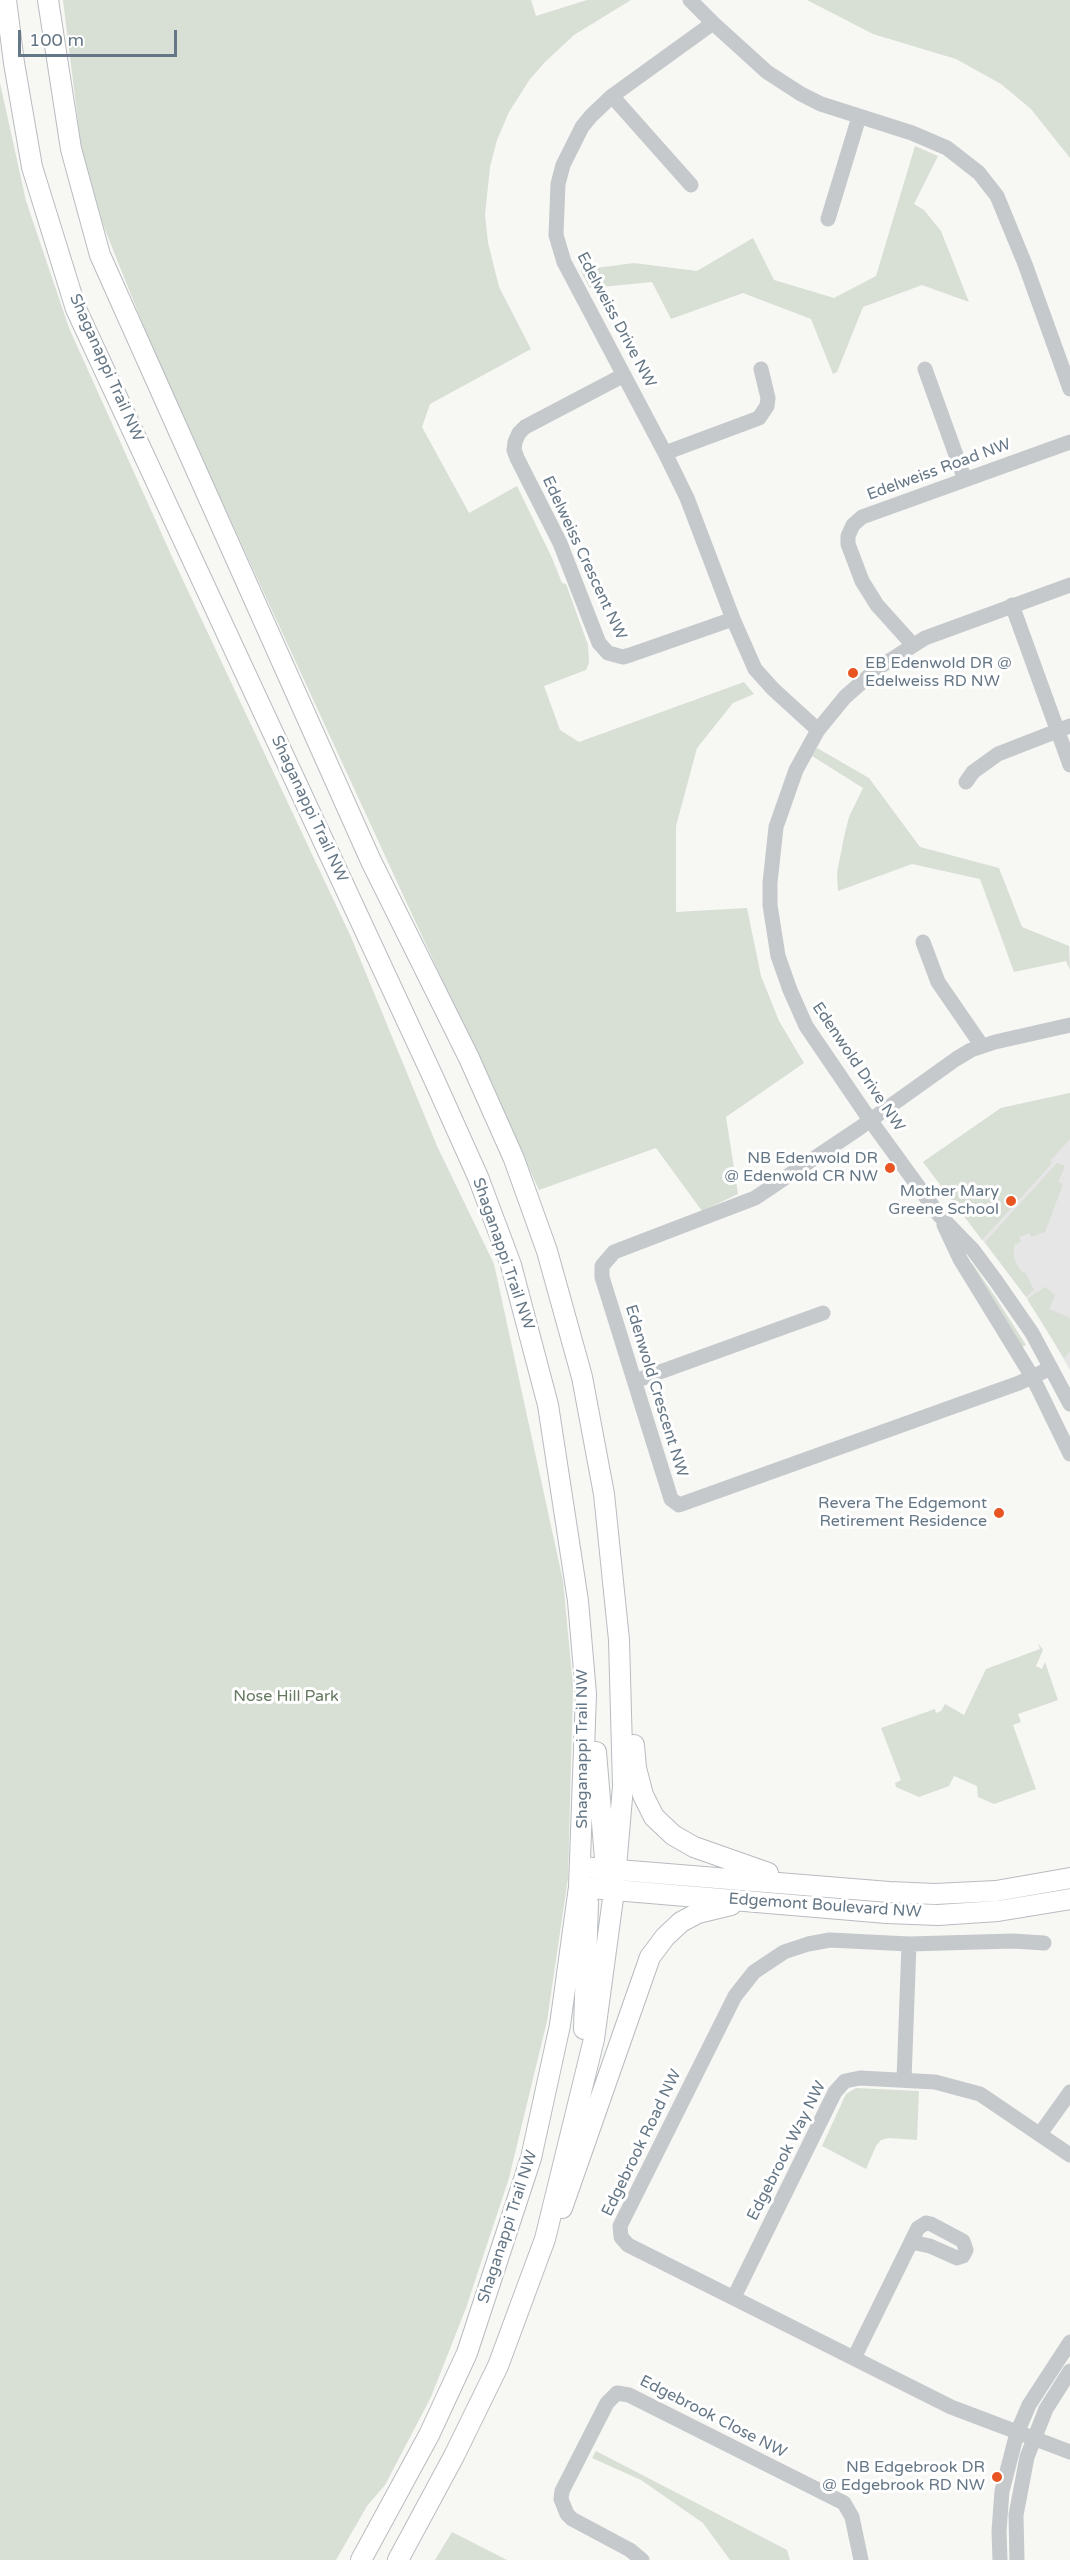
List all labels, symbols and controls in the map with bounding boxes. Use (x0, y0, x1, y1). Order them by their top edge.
scale bar (21, 18, 180, 56)
text: 100 m (29, 29, 84, 51)
street label: Edelweiss Drive NW (572, 249, 660, 391)
street label: Shaganappi Trail NW (65, 291, 147, 445)
street label: Edelweiss Road NW (864, 435, 1014, 505)
street label: Edelweiss Crescent NW (538, 473, 630, 643)
place label: EB Edenwold DR @ Edelweiss RD NW (865, 654, 1012, 692)
marker: EB Edenwold DR @ Edelweiss RD NW (846, 666, 860, 680)
street label: Shaganappi Trail NW (267, 733, 351, 885)
street label: Edenwold Drive NW (808, 999, 908, 1135)
place label: NB Edenwold DR @ Edenwold CR NW (725, 1149, 878, 1187)
marker: NB Edenwold DR @ Edenwold CR NW (883, 1161, 897, 1175)
street label: Shaganappi Trail NW (468, 1175, 538, 1333)
place label: Mother Mary Greene School (888, 1182, 999, 1220)
marker: Mother Mary Greene School (1004, 1194, 1018, 1208)
street label: Edenwold Crescent NW (621, 1302, 691, 1480)
place label: Revera The Edgemont Retirement Residence (818, 1494, 987, 1532)
marker: Revera The Edgemont Retirement Residence (992, 1506, 1006, 1520)
street label: Shaganappi Trail NW (573, 1669, 593, 1829)
park label: Nose Hill Park (233, 1687, 339, 1707)
street label: Edgemont Boulevard NW (728, 1890, 922, 1922)
street label: Edgebrook Road NW (598, 2066, 686, 2220)
street label: Edgebrook Way NW (744, 2078, 830, 2224)
street label: Shaganappi Trail NW (474, 2148, 542, 2306)
street label: Edgebrook Close NW (636, 2372, 790, 2462)
place label: NB Edgebrook DR @ Edgebrook RD NW (822, 2458, 985, 2496)
marker: NB Edgebrook DR @ Edgebrook RD NW (990, 2470, 1004, 2484)

